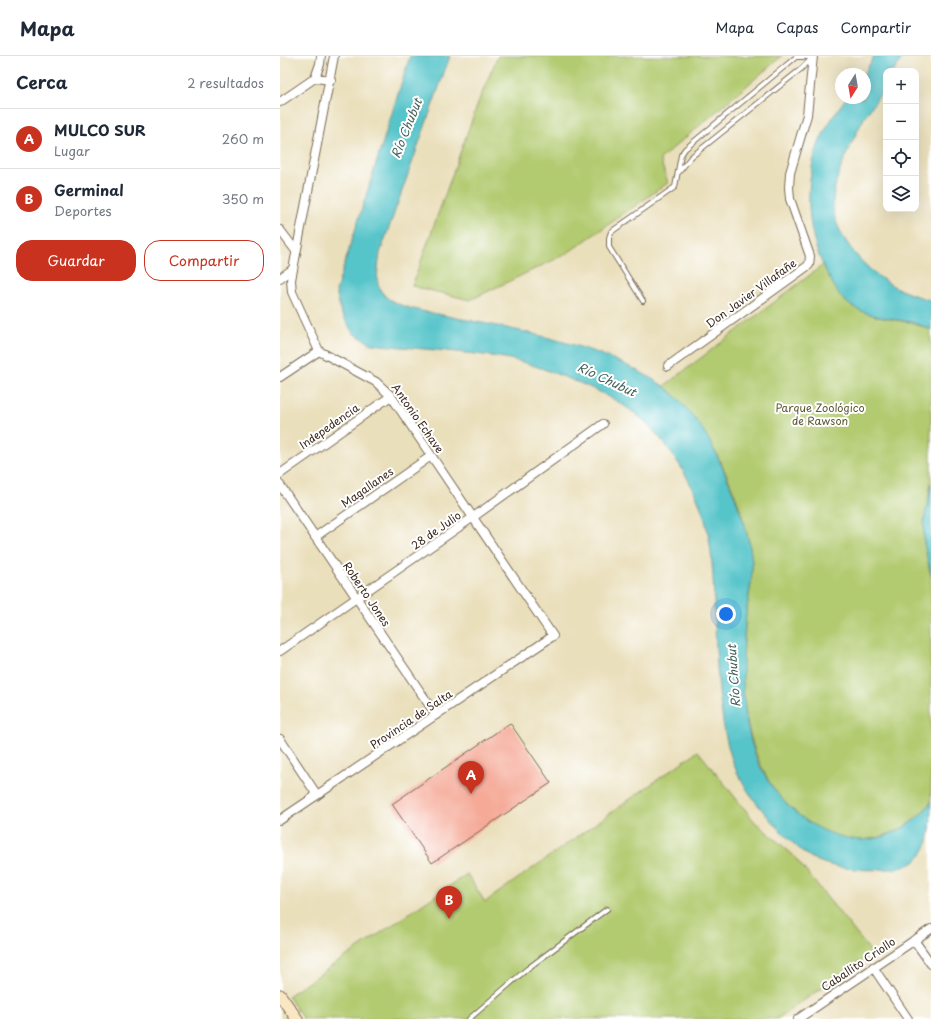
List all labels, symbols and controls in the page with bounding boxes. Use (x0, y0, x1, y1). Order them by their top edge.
text: Mapa (20, 14, 75, 42)
text: Mapa (716, 17, 754, 38)
text: Capas (776, 17, 818, 38)
text: Compartir (840, 17, 911, 38)
north arrow (835, 68, 871, 104)
map controls (883, 68, 919, 212)
button: + (883, 68, 919, 104)
text: Cerca (16, 69, 67, 95)
text: 2 resultados (187, 73, 264, 92)
water label: Río Chubut (386, 94, 427, 160)
button: − (883, 104, 919, 140)
text: MULCO SUR (54, 118, 146, 141)
text: A (24, 129, 34, 148)
text: 260 m (222, 129, 264, 148)
button: locate (883, 140, 919, 176)
text: Lugar (54, 141, 90, 160)
button: layers (883, 176, 919, 212)
text: Germinal (54, 178, 124, 201)
text: B (25, 189, 33, 208)
text: 350 m (222, 189, 264, 208)
text: Deportes (54, 201, 112, 220)
button: Guardar (16, 240, 136, 281)
button: Compartir (144, 240, 264, 281)
street label: Don Javier Villafañe (702, 254, 800, 332)
water label: Río Chubut (575, 358, 641, 401)
street label: Antonio Echave (388, 380, 448, 456)
street label: Indepedencia (295, 399, 363, 453)
park label: Parque Zoológico de Rawson (775, 399, 865, 429)
street label: Magallanes (337, 463, 397, 511)
street label: 28 de Julio (408, 507, 464, 553)
street label: Roberto Jones (339, 558, 395, 630)
your location (716, 604, 736, 624)
water label: Río Chubut (722, 642, 744, 708)
street label: Provincia de Salta (366, 685, 456, 753)
pin: A (458, 761, 484, 794)
pin: B (436, 886, 462, 919)
street label: Caballito Criollo (818, 933, 898, 995)

